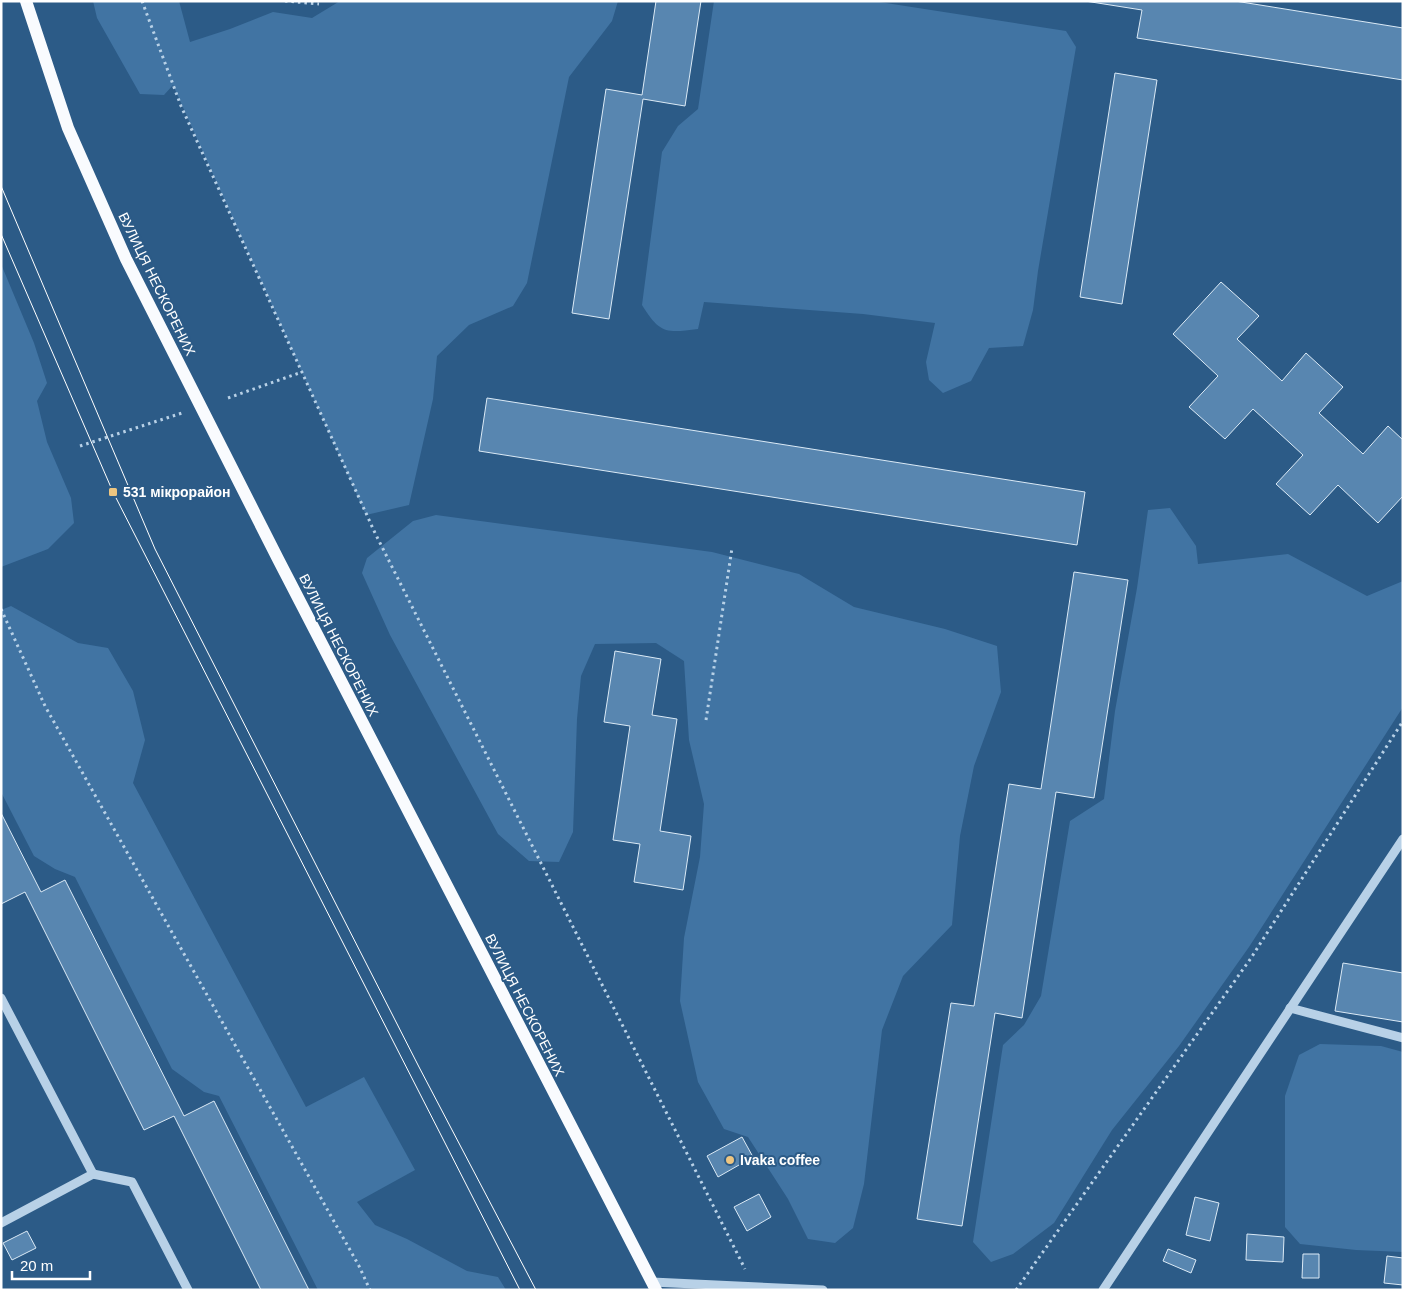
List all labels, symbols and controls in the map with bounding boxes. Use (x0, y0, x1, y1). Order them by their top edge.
street label: ВУЛИЦЯ НЕСКОРЕНИХ (115, 210, 199, 359)
place label: 531 мікрорайон (123, 484, 231, 500)
marker: 531 мікрорайон (107, 486, 119, 498)
street label: ВУЛИЦЯ НЕСКОРЕНИХ (296, 571, 382, 719)
street label: ВУЛИЦЯ НЕСКОРЕНИХ (482, 931, 568, 1079)
place label: Ivaka coffee (740, 1152, 820, 1168)
marker: Ivaka coffee (724, 1154, 736, 1166)
scale bar (12, 1248, 90, 1280)
text: 20 m (20, 1257, 53, 1274)

